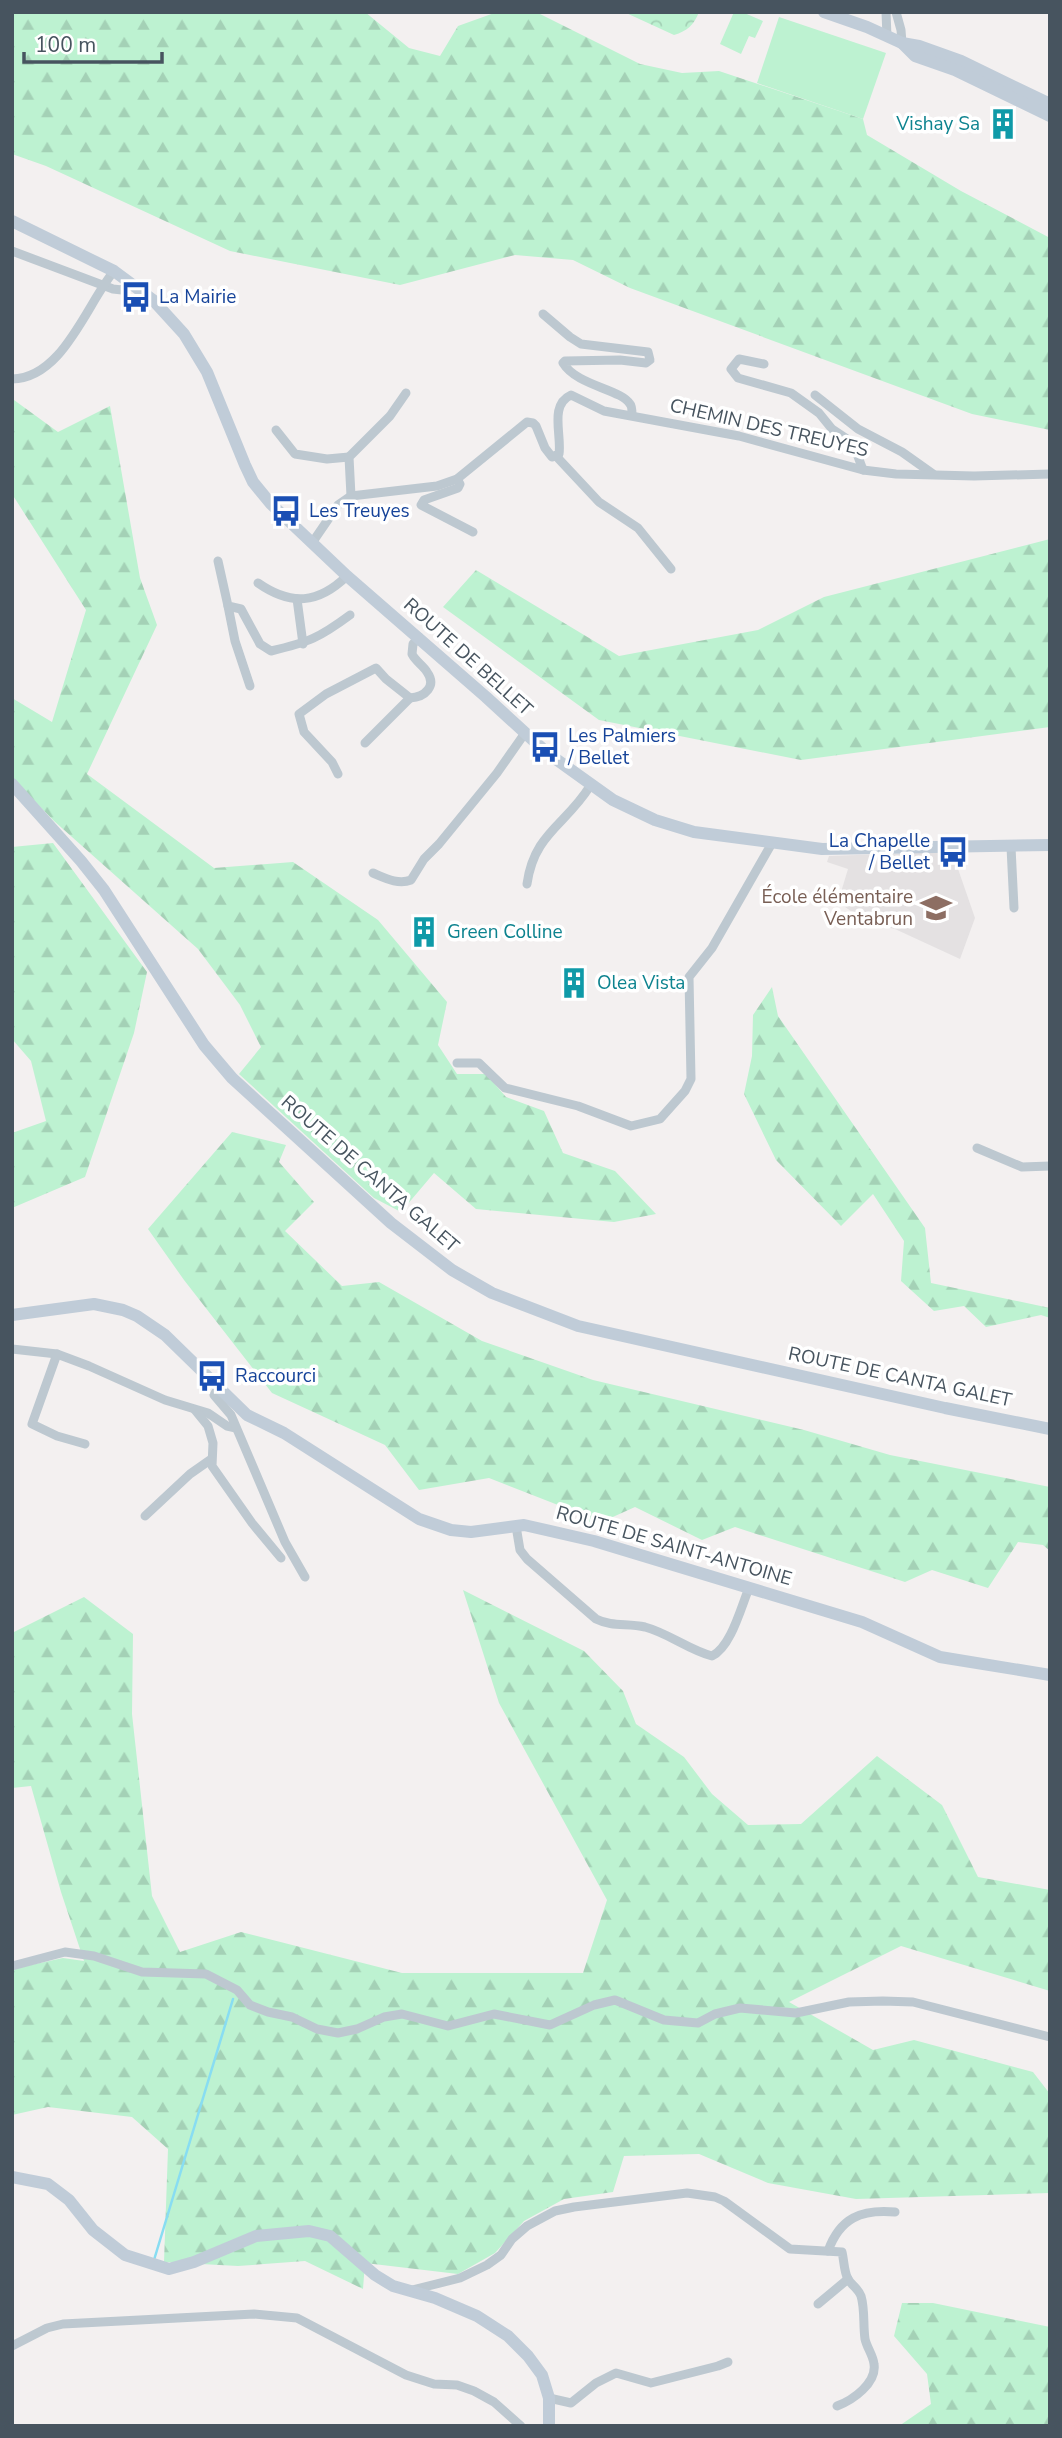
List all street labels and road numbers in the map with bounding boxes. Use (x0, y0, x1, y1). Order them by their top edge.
street label: CHEMIN DES TREUYES (667, 392, 871, 464)
street label: ROUTE DE BELLET (398, 592, 539, 722)
street label: ROUTE DE CANTA GALET (276, 1089, 465, 1259)
street label: ROUTE DE CANTA GALET (786, 1341, 1015, 1414)
street label: ROUTE DE SAINT-ANTOINE (553, 1500, 795, 1592)

